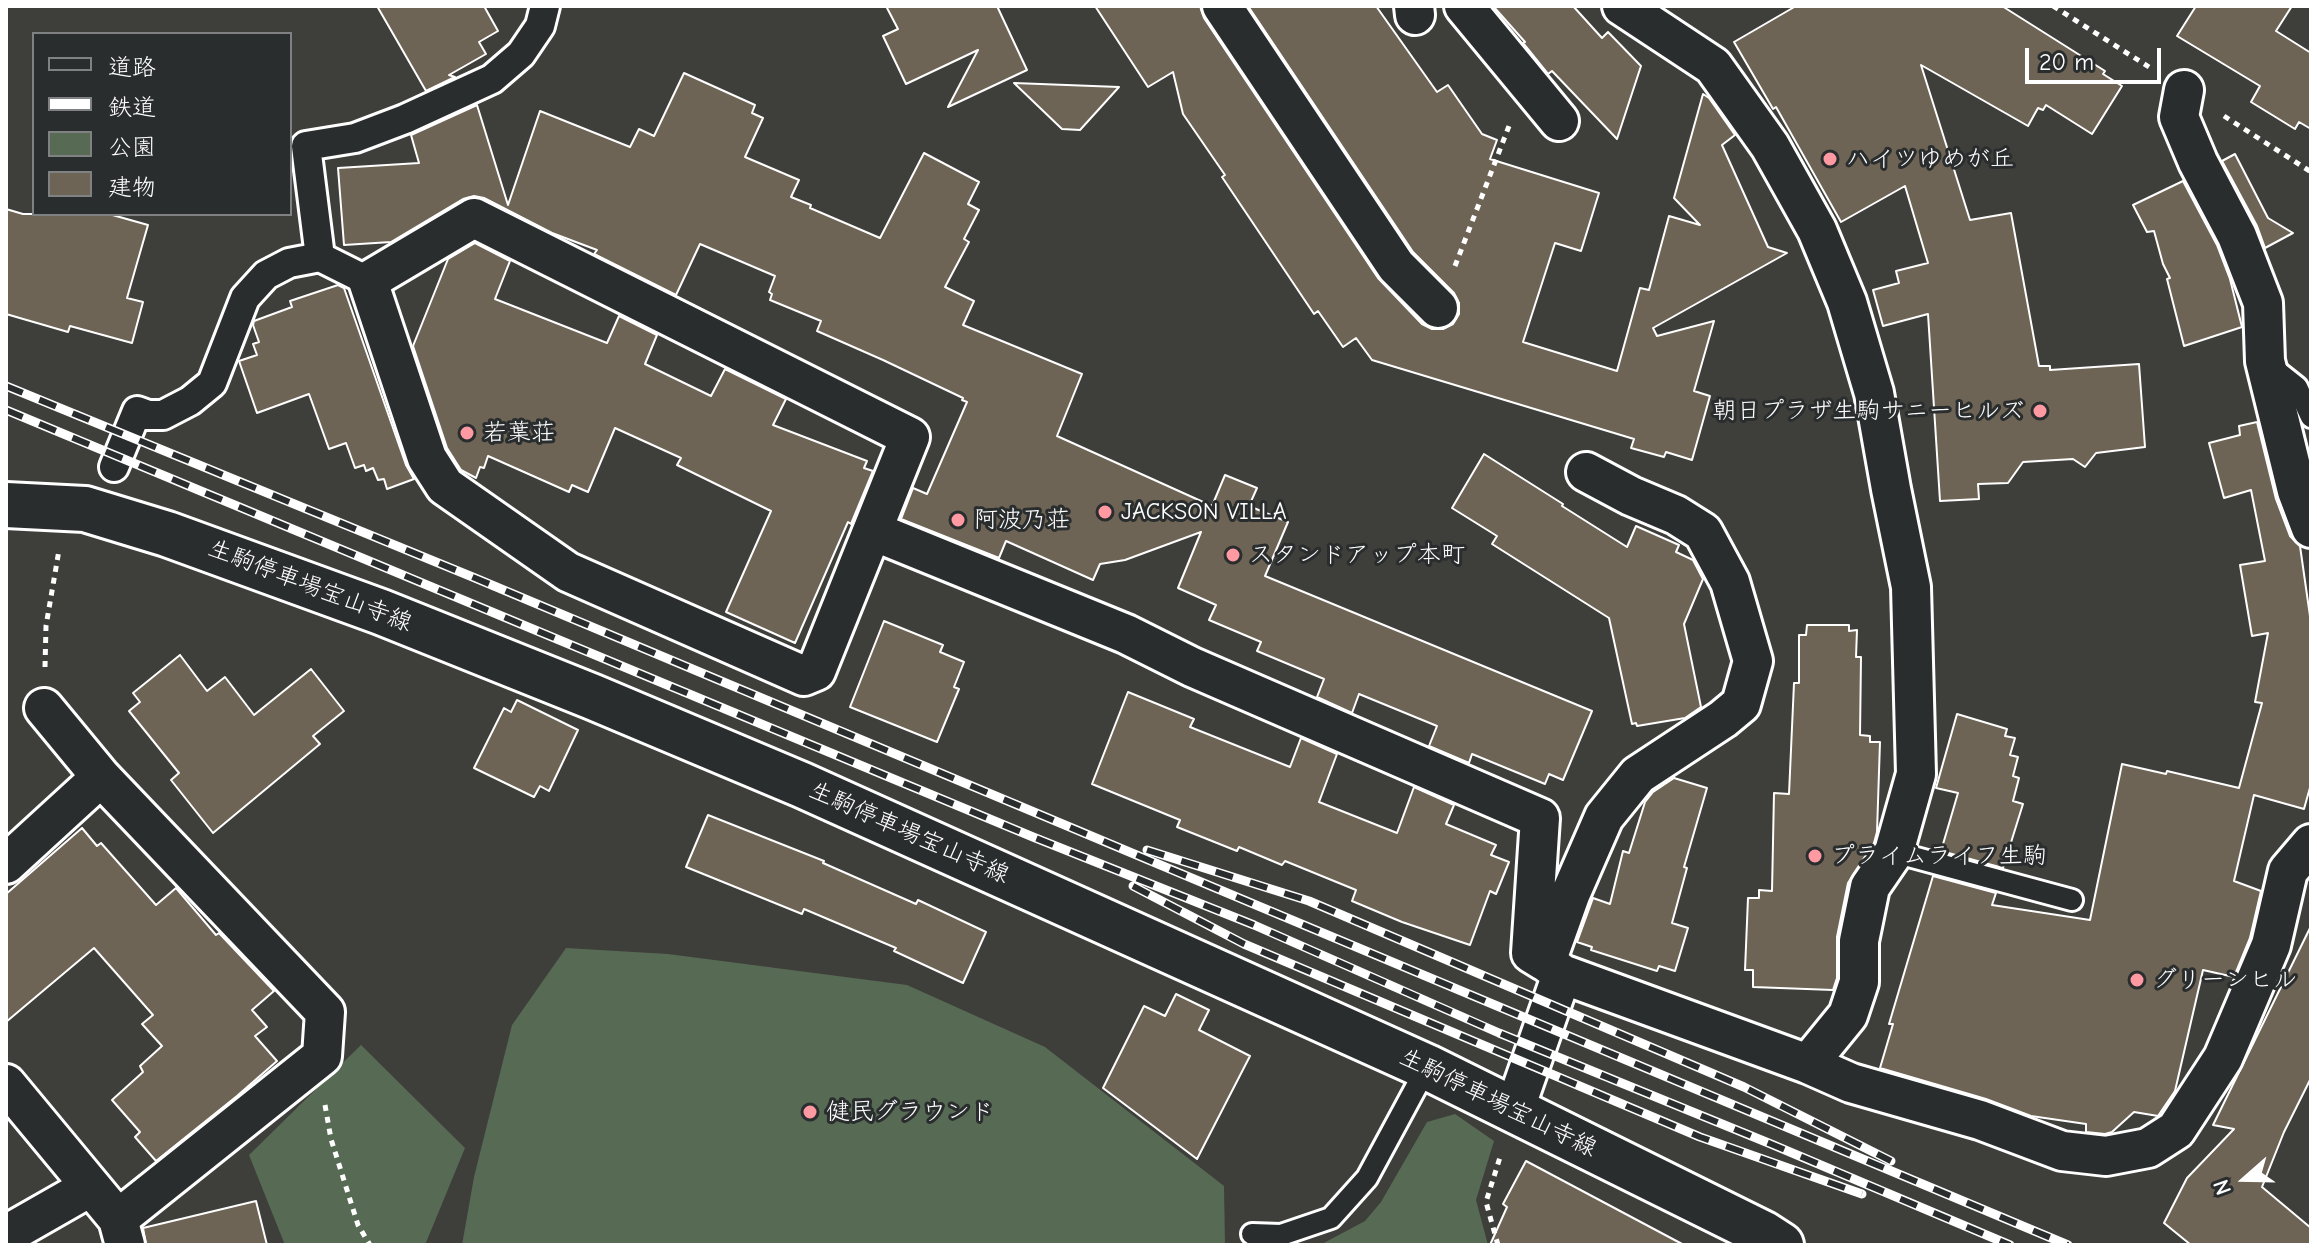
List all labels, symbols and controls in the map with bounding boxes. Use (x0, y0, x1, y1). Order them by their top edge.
legend (32, 32, 292, 216)
scale bar (2029, 32, 2165, 82)
text: 20 m (2039, 48, 2094, 76)
text: 道路 (108, 53, 156, 81)
text: 鉄道 (108, 93, 156, 121)
text: 公園 (108, 133, 156, 161)
place label: ハイツゆめが丘 (1846, 145, 2014, 173)
marker: ハイツゆめが丘 (1821, 150, 1839, 168)
text: 建物 (108, 173, 156, 201)
place label: 朝日プラザ生駒サニーヒルズ (1712, 397, 2024, 425)
marker: 朝日プラザ生駒サニーヒルズ (2031, 402, 2049, 420)
place label: 若葉荘 (483, 419, 555, 447)
marker: 若葉荘 (458, 424, 476, 442)
place label: JACKSON VILLA (1121, 498, 1287, 526)
marker: JACKSON VILLA (1096, 503, 1114, 521)
place label: 阿波乃荘 (974, 506, 1070, 534)
marker: 阿波乃荘 (949, 511, 967, 529)
street label: 生駒停車場宝山寺線 (204, 534, 416, 638)
place label: スタンドアップ本町 (1249, 541, 1465, 569)
marker: スタンドアップ本町 (1224, 546, 1242, 564)
street label: 生駒停車場宝山寺線 (804, 776, 1014, 890)
place label: プライムライフ生駒 (1831, 842, 2047, 870)
marker: プライムライフ生駒 (1806, 847, 1824, 865)
place label: グリーンヒル (2153, 966, 2297, 994)
marker: グリーンヒル (2128, 971, 2146, 989)
street label: 生駒停車場宝山寺線 (1395, 1043, 1601, 1163)
place label: 健民グラウンド (826, 1098, 994, 1126)
marker: 健民グラウンド (801, 1103, 819, 1121)
north arrow (2205, 1139, 2285, 1219)
text: N (2208, 1176, 2237, 1198)

